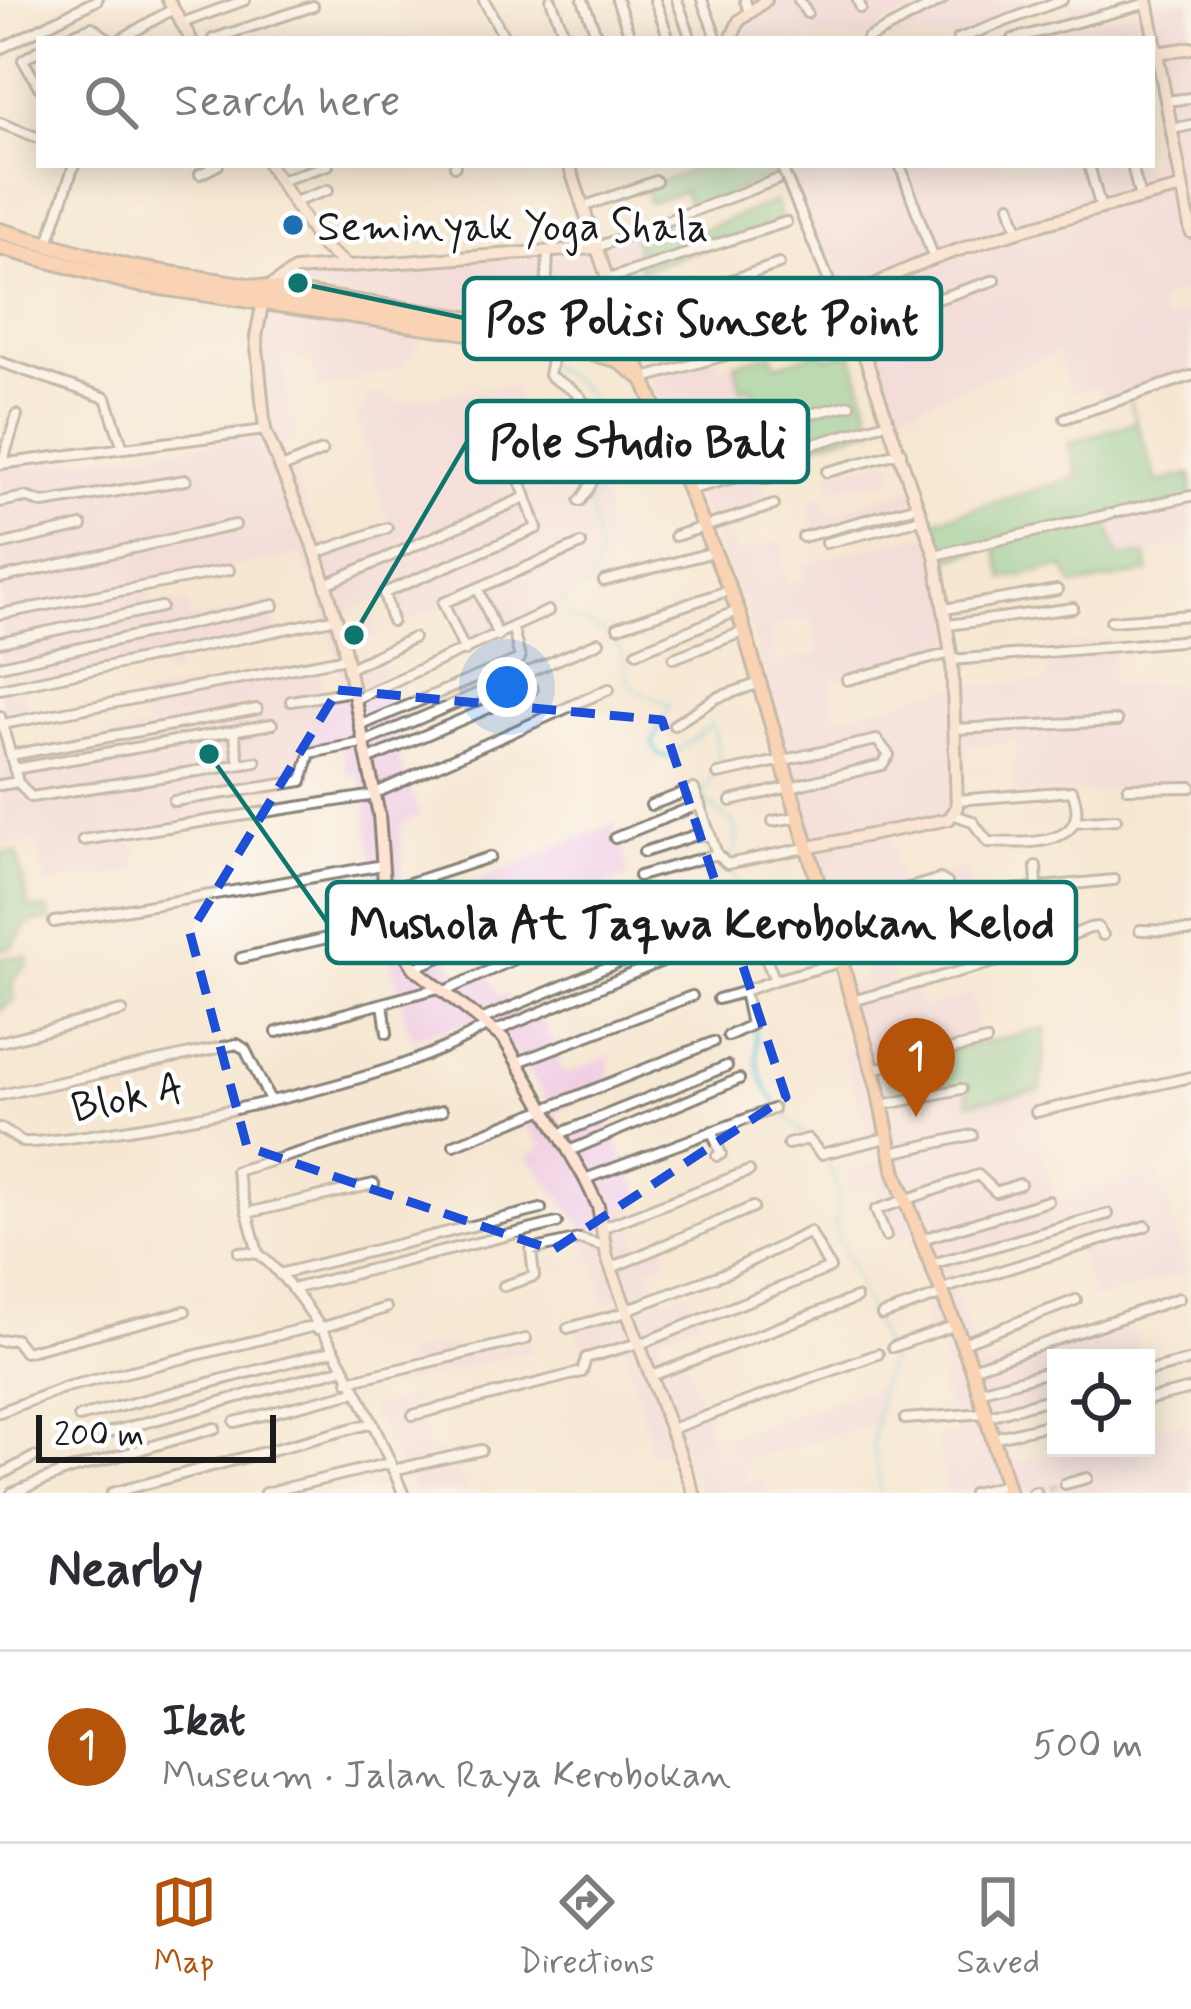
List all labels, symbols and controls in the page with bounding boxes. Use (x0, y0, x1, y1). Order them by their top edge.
search box (36, 36, 1155, 168)
icon: search (78, 69, 144, 135)
text: Search here (174, 73, 401, 132)
place label: Seminyak Yoga Shala (317, 201, 709, 256)
marker: Seminyak Yoga Shala (280, 212, 306, 238)
callout: Pos Polisi Sunset Point (464, 278, 941, 359)
text: Pos Polisi Sunset Point (486, 292, 919, 351)
callout: Pole Studio Bali (467, 401, 808, 482)
text: Pole Studio Bali (489, 415, 787, 474)
your location (477, 657, 537, 717)
callout: Mushola At Taqwa Kerobokan Kelod (327, 882, 1076, 963)
text: Mushola At Taqwa Kerobokan Kelod (349, 896, 1055, 955)
pin: 1 (877, 1018, 955, 1117)
street label: Blok A (67, 1062, 189, 1137)
map controls (1047, 1349, 1155, 1457)
button: locate (1047, 1349, 1155, 1457)
scale bar (36, 1409, 276, 1462)
text: 200 m (54, 1414, 144, 1458)
text: Nearby (48, 1538, 203, 1604)
text: Ikat (162, 1692, 245, 1751)
text: 1 (78, 1721, 96, 1772)
text: 500 m (1032, 1721, 1143, 1772)
text: Museum · Jalan Raya Kerobokan (162, 1751, 731, 1802)
tab: Map (151, 1869, 217, 1985)
tab: Directions (519, 1869, 655, 1985)
tab: Saved (957, 1869, 1040, 1985)

